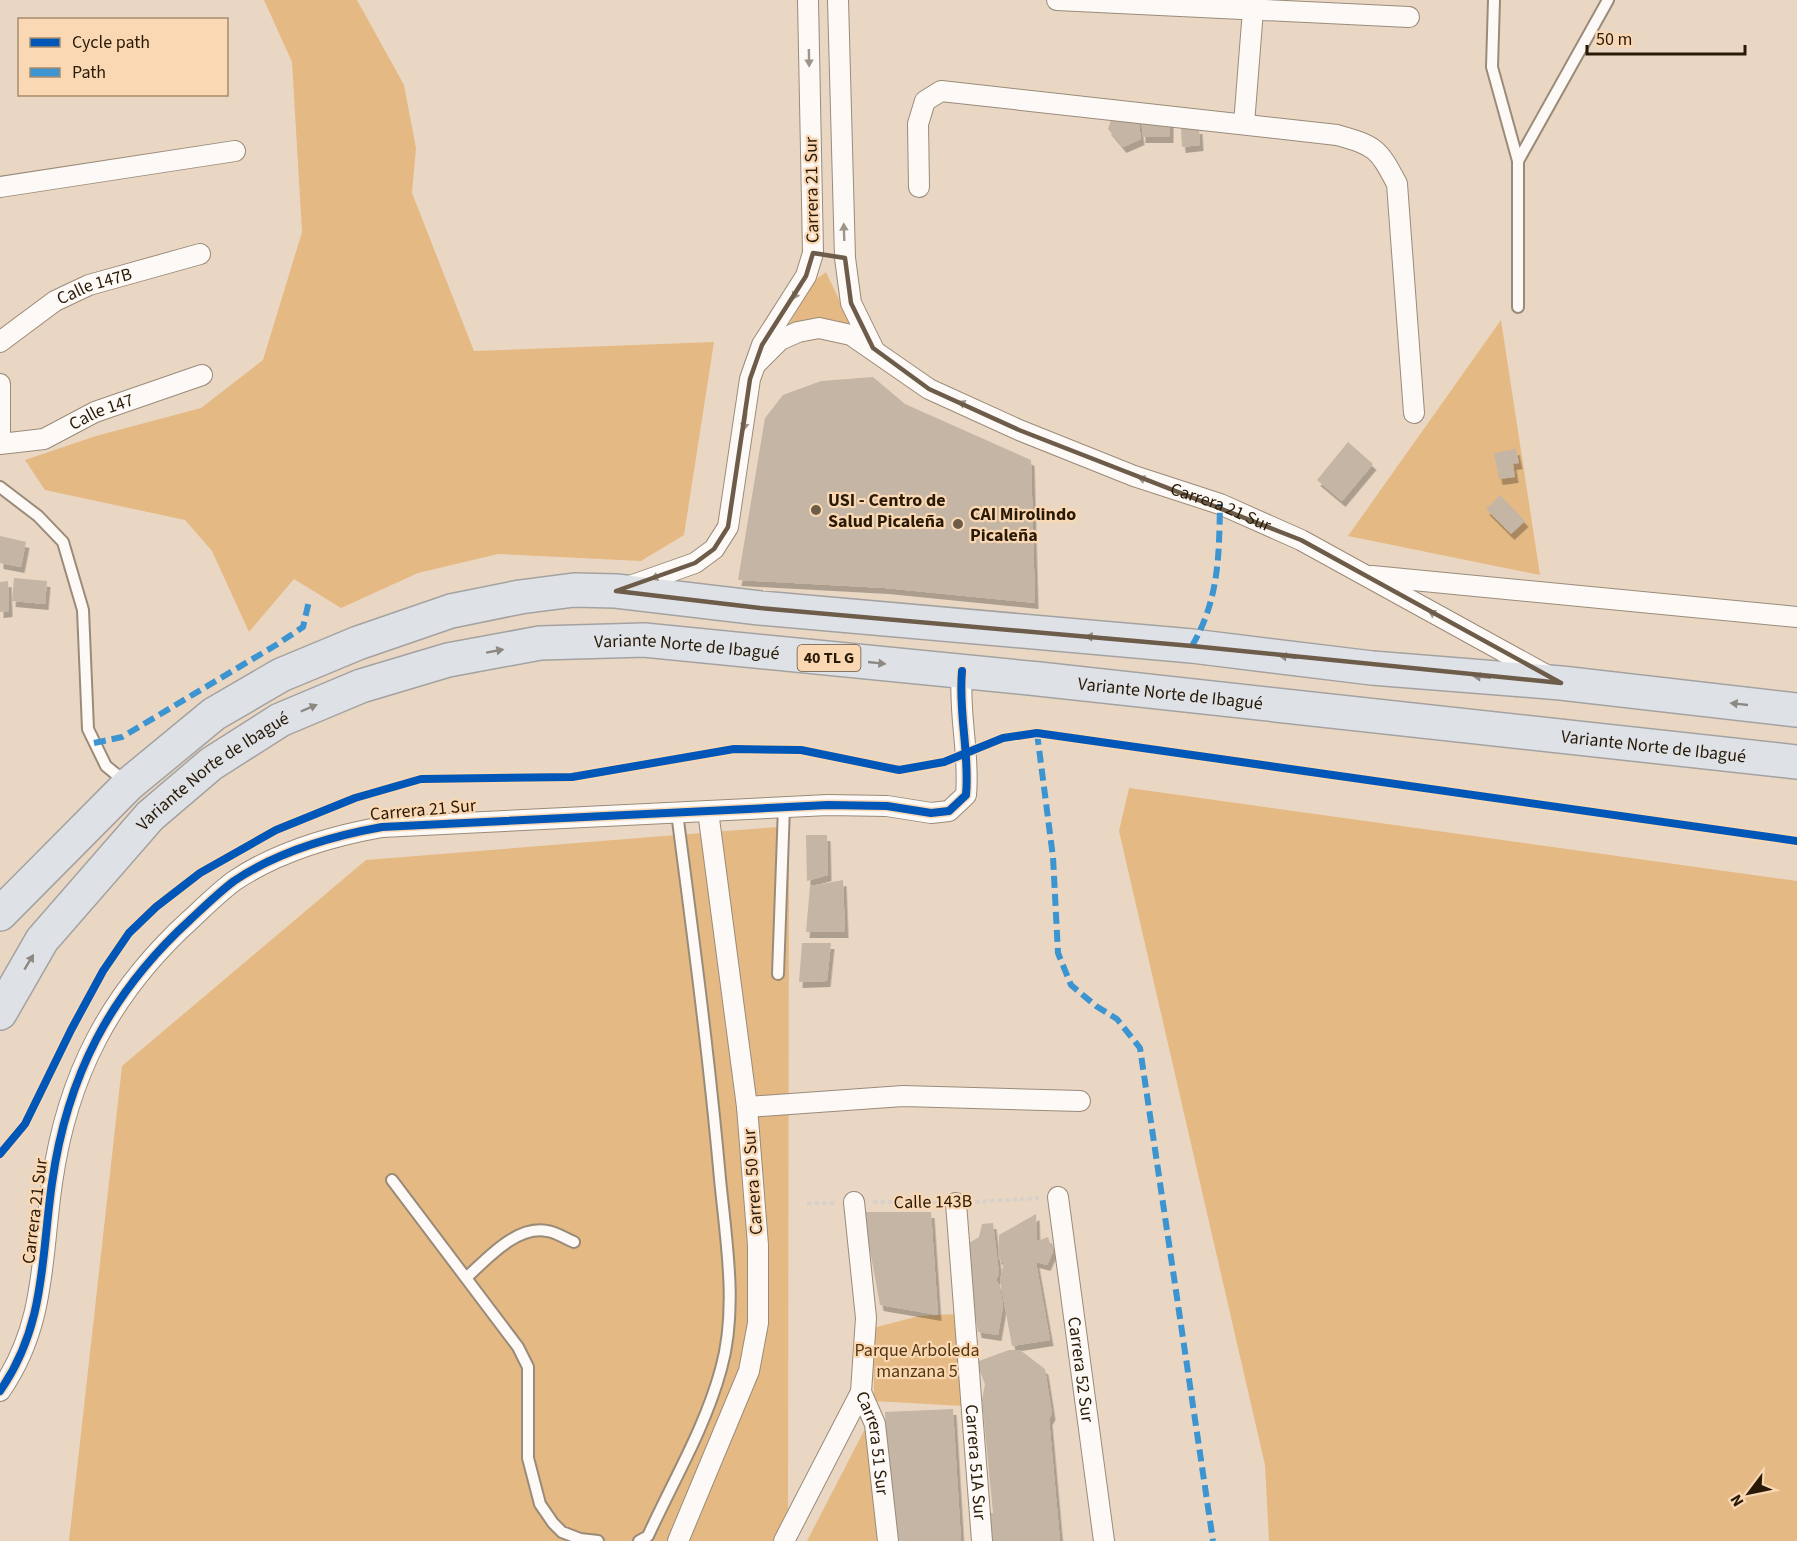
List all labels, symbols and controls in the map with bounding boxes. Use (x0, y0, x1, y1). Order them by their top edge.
legend (18, 18, 228, 96)
scale bar (1587, 18, 1744, 56)
text: 50 m (1596, 27, 1632, 52)
text: Cycle path (72, 30, 150, 55)
one-way arrow (804, 49, 814, 68)
text: Path (72, 60, 106, 85)
street label: Carrera 21 Sur (799, 136, 825, 243)
one-way arrow (840, 223, 849, 242)
street label: Calle 147B (53, 261, 135, 311)
one-way arrow (791, 283, 802, 300)
street label: Calle 147 (64, 387, 137, 436)
one-way arrow (957, 401, 974, 410)
one-way arrow (740, 412, 749, 431)
one-way arrow (1137, 475, 1155, 485)
street label: Carrera 21 Sur (1167, 476, 1276, 538)
place label: USI - Centro de Salud Picaleña (828, 488, 946, 534)
place label: CAI Mirolindo Picaleña (970, 502, 1076, 548)
marker: USI - Centro de Salud Picaleña (809, 503, 823, 517)
marker: CAI Mirolindo Picaleña (951, 517, 965, 531)
one-way arrow (650, 572, 668, 582)
one-way arrow (1427, 611, 1444, 621)
street label: Variante Norte de Ibagué (594, 627, 781, 666)
one-way arrow (1085, 632, 1104, 642)
road number: 40 TL G (798, 645, 860, 671)
one-way arrow (486, 646, 505, 655)
one-way arrow (1279, 653, 1298, 662)
one-way arrow (868, 658, 887, 668)
street label: Variante Norte de Ibagué (1077, 671, 1264, 716)
one-way arrow (1473, 672, 1492, 682)
one-way arrow (1729, 699, 1748, 709)
one-way arrow (300, 703, 318, 712)
street label: Variante Norte de Ibagué (130, 705, 293, 836)
street label: Variante Norte de Ibagué (1560, 724, 1747, 769)
street label: Carrera 21 Sur (369, 793, 478, 827)
one-way arrow (23, 954, 34, 970)
street label: Carrera 50 Sur (737, 1127, 769, 1236)
street label: Carrera 21 Sur (16, 1156, 54, 1265)
street label: Calle 143B (894, 1189, 972, 1215)
street label: Carrera 52 Sur (1062, 1315, 1101, 1425)
park label: Parque Arboleda manzana 5 (854, 1338, 980, 1384)
street label: Carrera 51 Sur (850, 1387, 895, 1497)
street label: Carrera 51A Sur (959, 1403, 993, 1522)
north arrow (1719, 1463, 1779, 1523)
text: N (1725, 1490, 1749, 1511)

